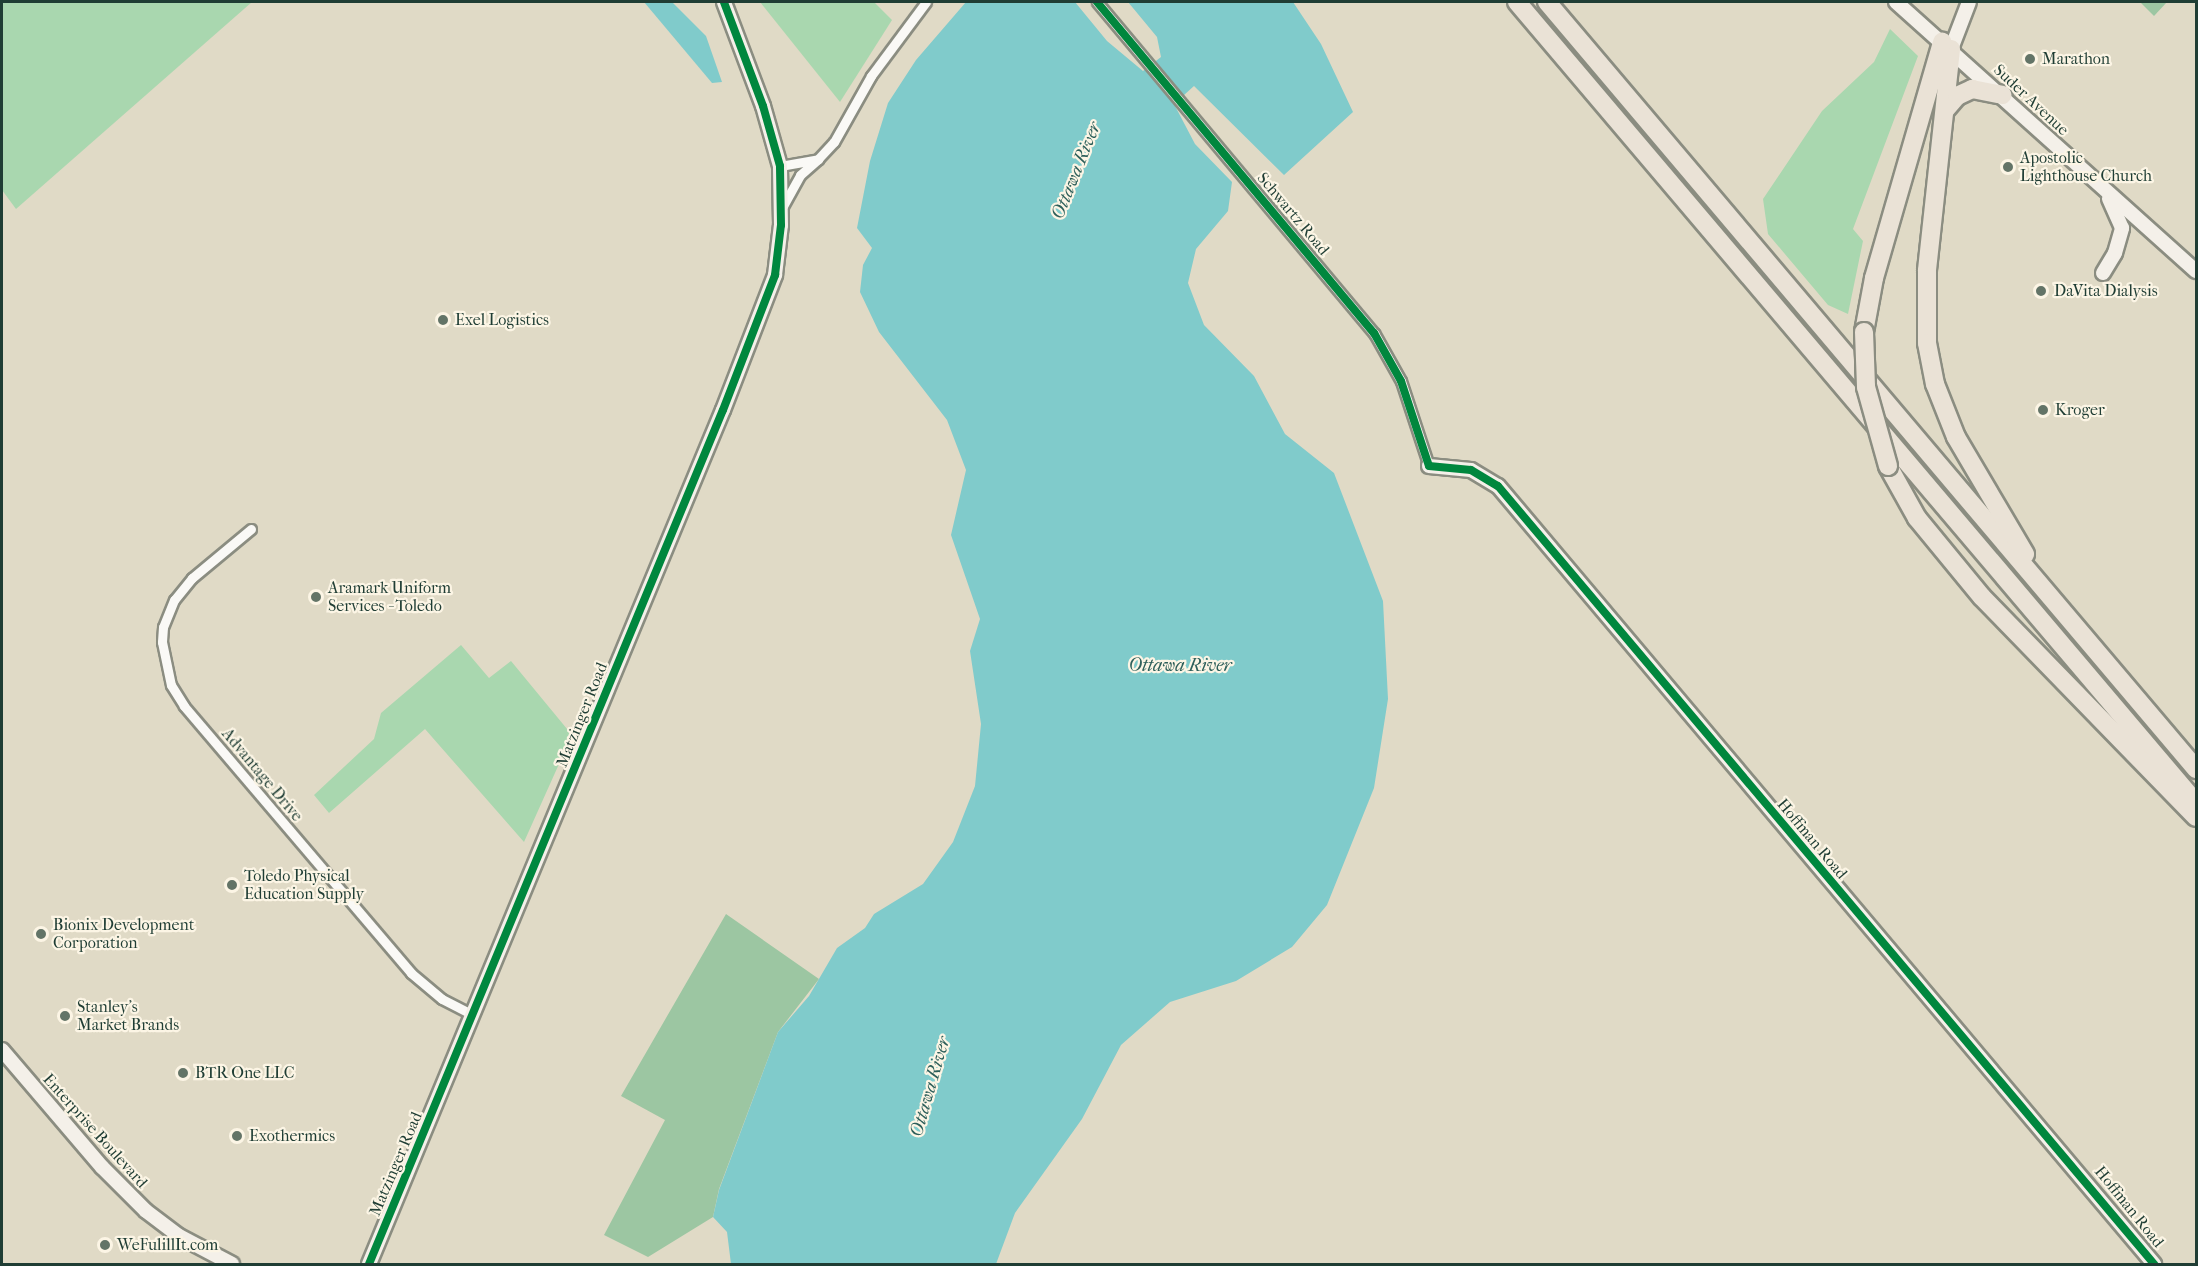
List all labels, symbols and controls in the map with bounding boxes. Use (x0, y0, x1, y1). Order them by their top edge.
place label: Marathon (2042, 49, 2110, 69)
marker: Marathon (2023, 52, 2037, 66)
street label: Suder Avenue (1989, 60, 2073, 140)
water label: Ottawa River (1048, 119, 1106, 223)
place label: Apostolic Lighthouse Church (2020, 148, 2152, 186)
marker: Apostolic Lighthouse Church (2001, 160, 2015, 174)
street label: Schwartz Road (1253, 169, 1333, 259)
place label: DaVita Dialysis (2054, 281, 2158, 301)
marker: DaVita Dialysis (2032, 282, 2050, 300)
place label: Exel Logistics (455, 310, 549, 330)
marker: Exel Logistics (436, 313, 450, 327)
place label: Kroger (2055, 400, 2105, 420)
marker: Kroger (2036, 403, 2050, 417)
place label: Aramark Uniform Services - Toledo (328, 578, 451, 616)
marker: Aramark Uniform Services - Toledo (309, 590, 323, 604)
water label: Ottawa River (1128, 655, 1232, 677)
street label: Matzinger Road (552, 660, 612, 770)
street label: Advantage Drive (218, 725, 306, 825)
street label: Hoffman Road (1773, 795, 1851, 883)
place label: Toledo Physical Education Supply (244, 866, 364, 904)
marker: Toledo Physical Education Supply (225, 878, 239, 892)
place label: Bionix Development Corporation (53, 915, 194, 953)
marker: Bionix Development Corporation (34, 927, 48, 941)
place label: Stanley's Market Brands (77, 997, 179, 1035)
marker: Stanley's Market Brands (58, 1009, 72, 1023)
water label: Ottawa River (906, 1034, 956, 1140)
place label: BTR One LLC (195, 1063, 294, 1083)
marker: BTR One LLC (176, 1066, 190, 1080)
street label: Enterprise Boulevard (39, 1070, 151, 1192)
street label: Matzinger Road (365, 1109, 427, 1219)
place label: Exothermics (249, 1126, 335, 1146)
marker: Exothermics (230, 1129, 244, 1143)
street label: Hoffman Road (2090, 1162, 2168, 1252)
place label: WeFulillIt.com (117, 1235, 218, 1255)
marker: WeFulillIt.com (98, 1238, 112, 1252)

